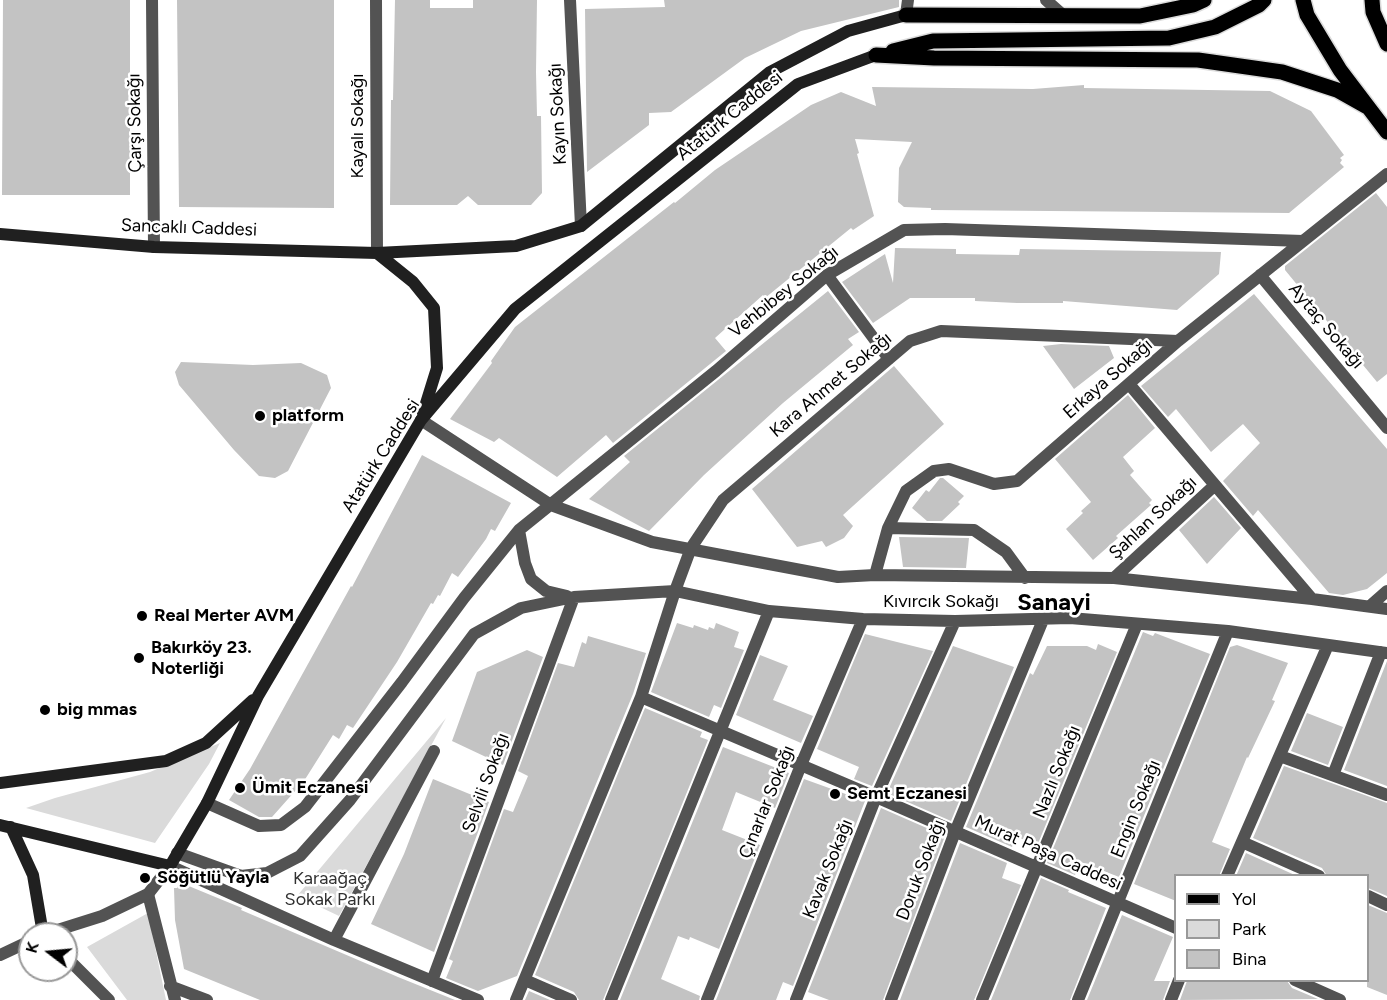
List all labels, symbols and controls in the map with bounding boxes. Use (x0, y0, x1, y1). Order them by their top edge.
street label: Kayın Sokağı (545, 63, 571, 165)
street label: Atatürk Caddesi (673, 67, 787, 165)
street label: Çarşı Sokağı (123, 73, 147, 173)
street label: Kayalı Sokağı (347, 74, 369, 178)
street label: Sancaklı Caddesi (121, 215, 257, 241)
street label: Vehbibey Sokağı (725, 241, 843, 343)
street label: Aytaç Sokağı (1284, 279, 1368, 373)
street label: Kara Ahmet Sokağı (766, 328, 896, 442)
street label: Erkaya Sokağı (1059, 334, 1157, 424)
street label: Atatürk Caddesi (337, 395, 425, 517)
place label: platform (272, 405, 344, 427)
marker: platform (253, 409, 267, 423)
street label: Şahlan Sokağı (1105, 472, 1201, 564)
district label: Sanayi (1017, 589, 1091, 617)
street label: Kıvırcık Sokağı (883, 591, 999, 613)
place label: Real Merter AVM (154, 605, 294, 627)
marker: Real Merter AVM (135, 609, 149, 623)
place label: Bakırköy 23. Noterliği (151, 637, 252, 680)
marker: Bakırköy 23. Noterliği (132, 651, 146, 665)
place label: big mmas (57, 699, 137, 721)
marker: big mmas (38, 703, 52, 717)
street label: Nazlı Sokağı (1029, 722, 1085, 822)
street label: Selvili Sokağı (458, 730, 514, 836)
street label: Çınarlar Sokağı (734, 742, 800, 862)
street label: Engin Sokağı (1107, 757, 1165, 861)
place label: Ümit Eczanesi (252, 777, 369, 799)
marker: Ümit Eczanesi (233, 781, 247, 795)
place label: Semt Eczanesi (847, 783, 967, 805)
marker: Semt Eczanesi (828, 787, 842, 801)
street label: Murat Paşa Caddesi (971, 811, 1125, 895)
street label: Kavak Sokağı (798, 816, 858, 922)
street label: Doruk Sokağı (892, 817, 950, 923)
place label: Söğütlü Yayla (157, 867, 269, 889)
park label: Karaağaç Sokak Parkı (285, 868, 375, 910)
marker: Söğütlü Yayla (138, 871, 152, 885)
legend (1174, 874, 1369, 982)
text: Yol (1232, 888, 1256, 910)
text: Park (1232, 918, 1266, 940)
north arrow (18, 922, 78, 982)
text: K (22, 940, 43, 955)
text: Bina (1232, 948, 1266, 970)

